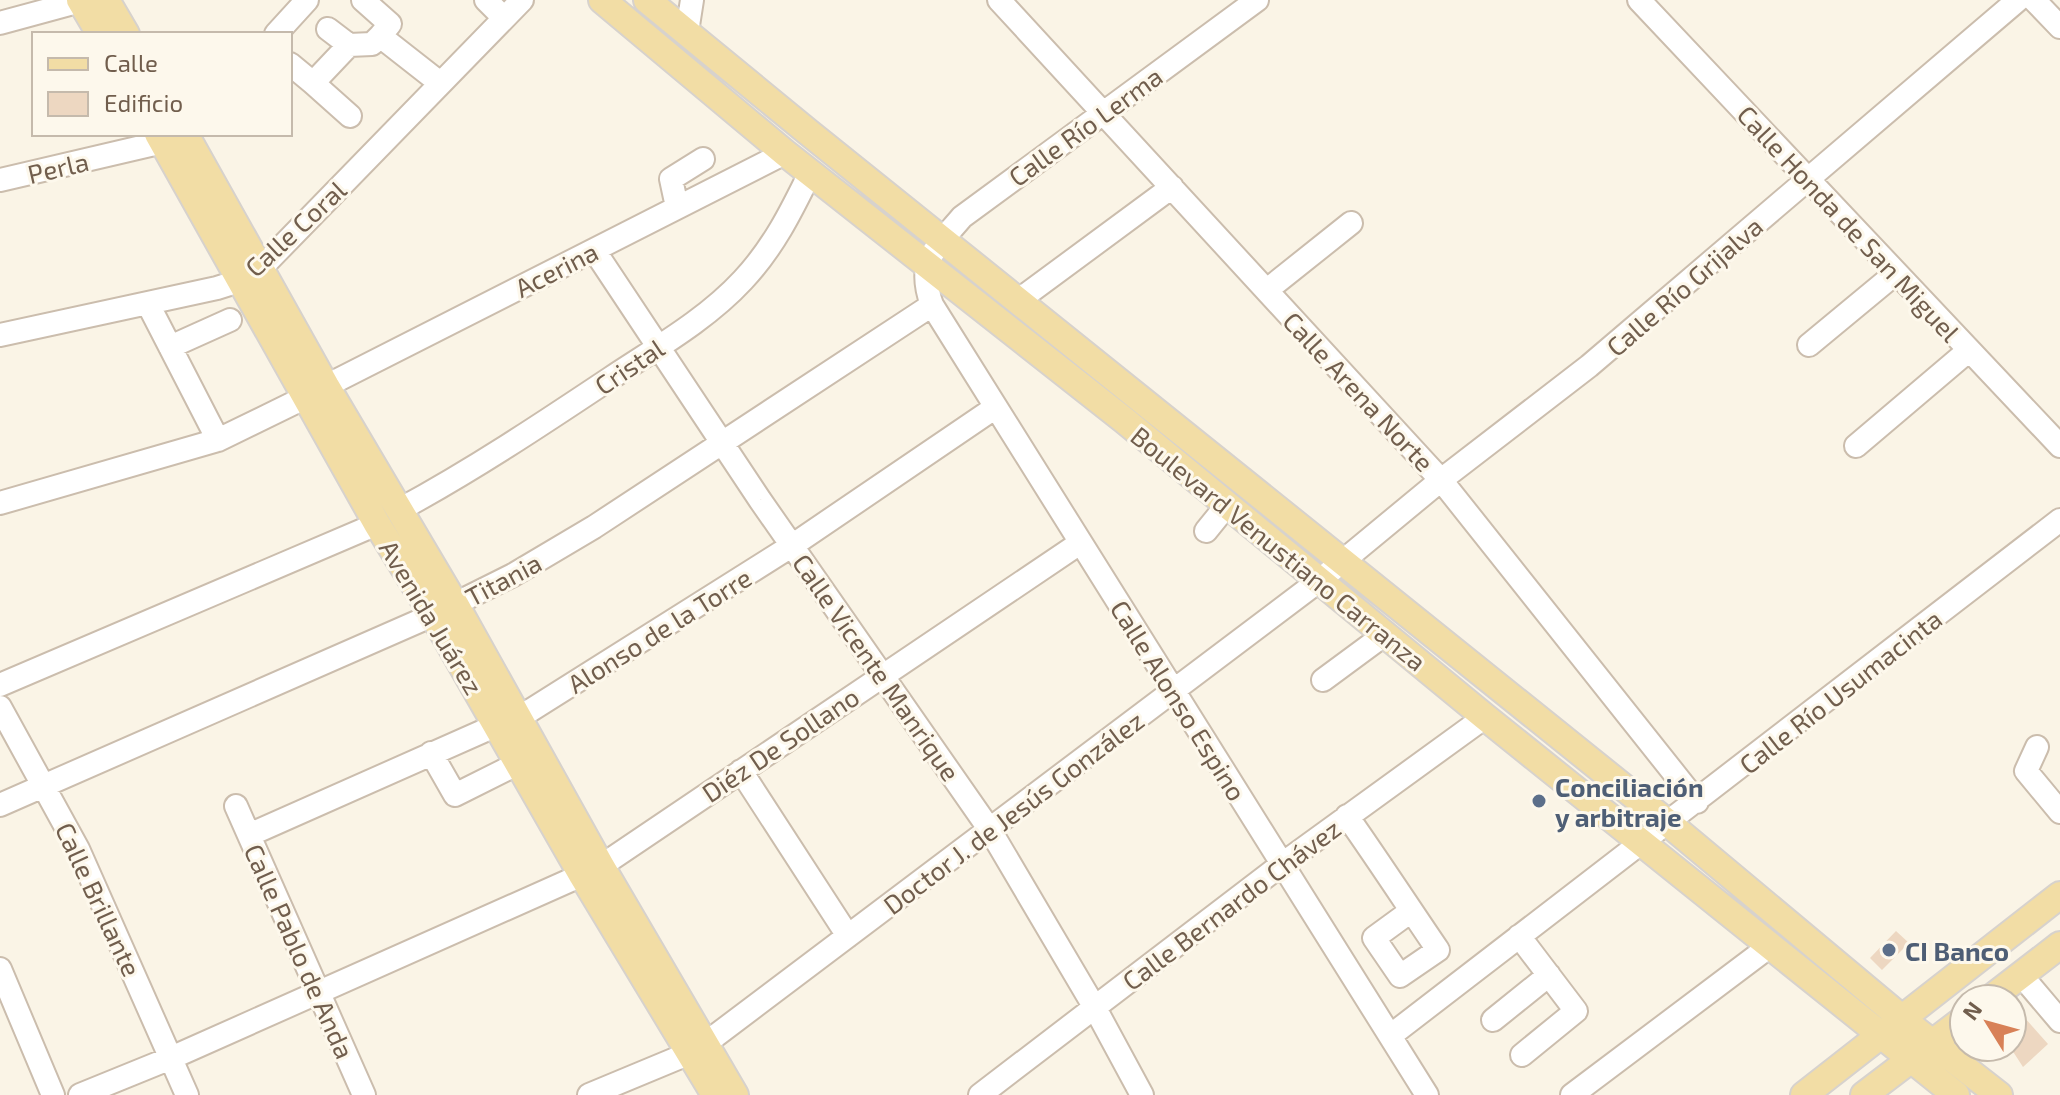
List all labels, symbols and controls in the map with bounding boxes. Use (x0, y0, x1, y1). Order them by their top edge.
legend (32, 32, 292, 136)
text: Calle (104, 48, 158, 77)
street label: Calle Río Lerma (1002, 60, 1168, 192)
text: Edificio (104, 88, 183, 117)
street label: Calle Honda de San Miguel (1732, 99, 1967, 348)
street label: Perla (25, 145, 91, 189)
street label: Calle Coral (238, 173, 352, 282)
street label: Calle Río Grijalva (1600, 210, 1768, 362)
street label: Acerina (509, 235, 603, 303)
street label: Calle Arena Norte (1277, 305, 1441, 477)
street label: Cristal (588, 332, 670, 400)
street label: Boulevard Venustiano Carranza (1125, 419, 1433, 677)
street label: Avenida Juárez (374, 534, 490, 700)
street label: Titania (460, 546, 546, 612)
street label: Calle Vicente Manrique (787, 548, 967, 786)
street label: Alonso de la Torre (561, 561, 757, 699)
street label: Calle Alonso Espino (1105, 594, 1253, 806)
street label: Calle Río Usumacinta (1733, 602, 1947, 780)
street label: Diéz De Sollano (696, 680, 864, 808)
street label: Doctor J. de Jesús González (877, 704, 1149, 920)
place label: Conciliación y arbitraje (1555, 771, 1704, 833)
marker: Conciliación y arbitraje (1530, 792, 1548, 810)
street label: Calle Bernardo Chávez (1116, 812, 1346, 996)
street label: Calle Brillante (50, 817, 148, 981)
street label: Calle Pablo de Anda (239, 839, 361, 1063)
place label: CI Banco (1905, 935, 2009, 966)
marker: CI Banco (1880, 941, 1898, 959)
north arrow (1948, 983, 2028, 1063)
text: N (1956, 996, 1986, 1025)

